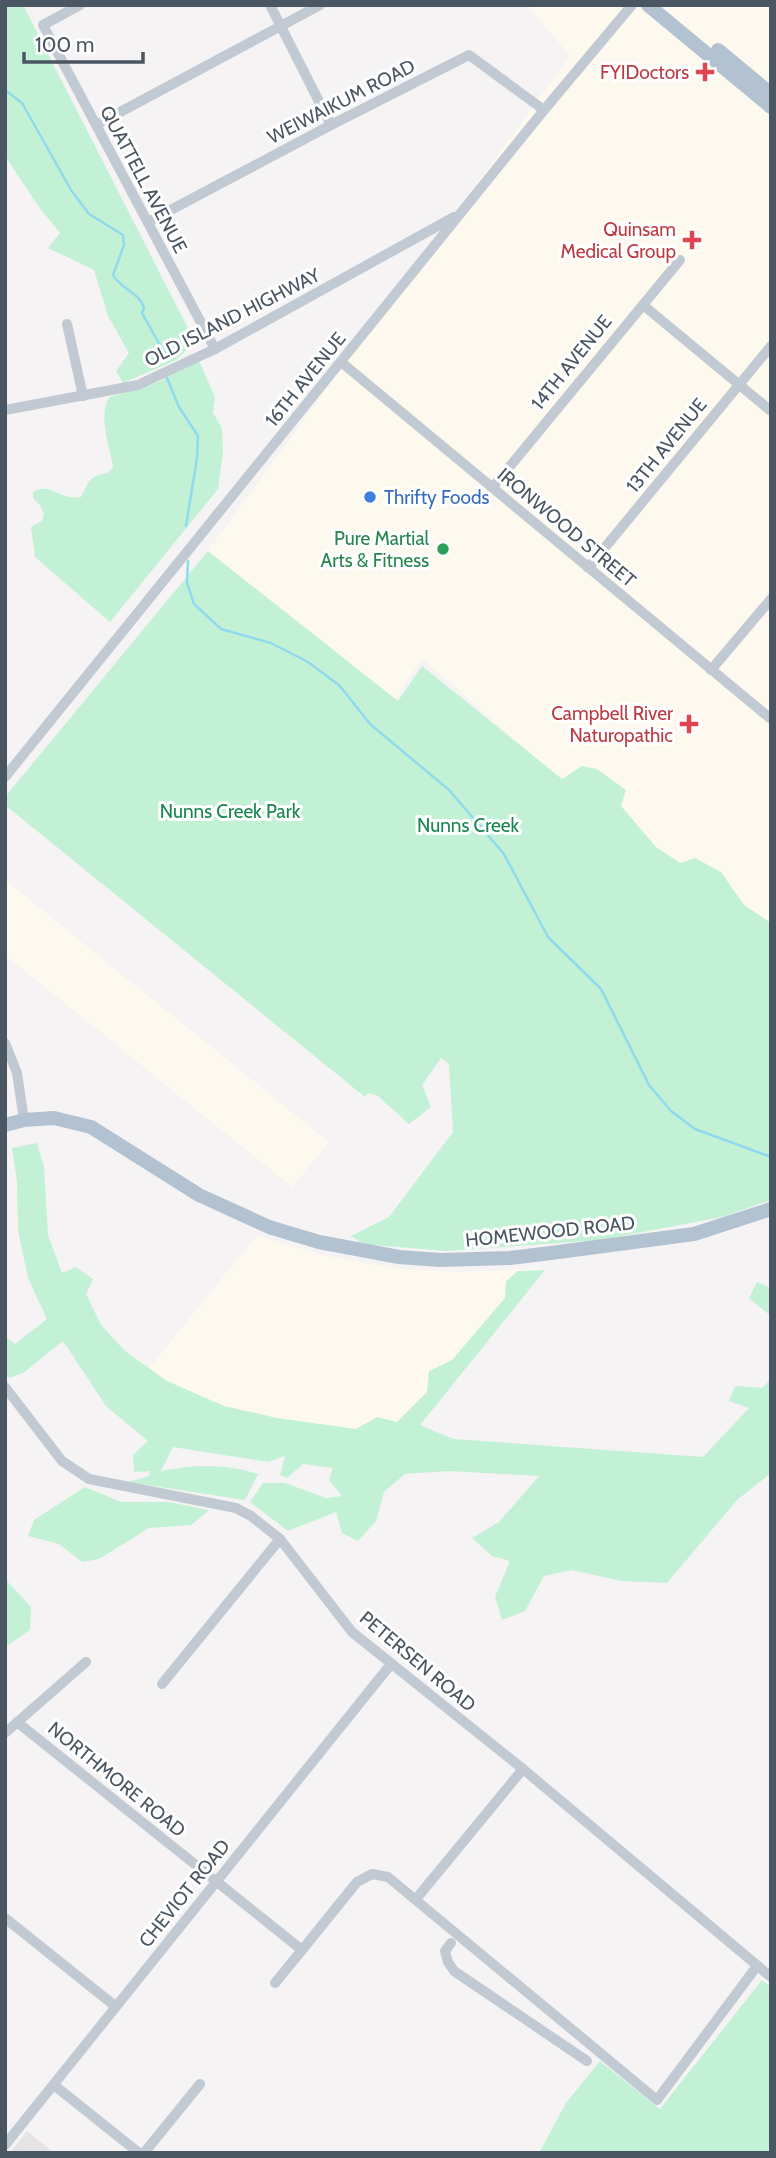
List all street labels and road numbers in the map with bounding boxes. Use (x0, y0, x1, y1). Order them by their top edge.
street label: WEIWAIKUM ROAD (264, 54, 419, 149)
street label: QUATTELL AVENUE (95, 102, 192, 257)
street label: OLD ISLAND HIGHWAY (141, 263, 324, 372)
street label: 14TH AVENUE (526, 310, 617, 414)
street label: 16TH AVENUE (260, 327, 350, 431)
street label: 13TH AVENUE (621, 393, 711, 497)
street label: IRONWOOD STREET (493, 463, 640, 592)
street label: HOMEWOOD ROAD (464, 1211, 636, 1252)
street label: PETERSEN ROAD (355, 1606, 480, 1717)
street label: NORTHMORE ROAD (43, 1717, 190, 1842)
street label: CHEVIOT ROAD (134, 1835, 235, 1952)

